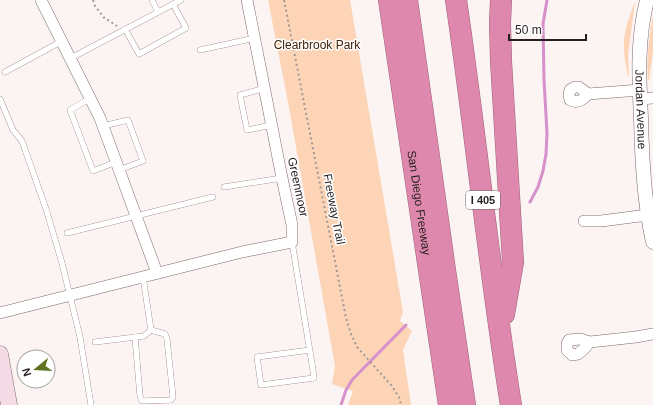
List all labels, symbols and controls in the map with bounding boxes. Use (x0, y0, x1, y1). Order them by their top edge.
scale bar (509, 16, 586, 42)
text: 50 m (515, 23, 542, 37)
park label: Clearbrook Park (274, 38, 361, 52)
street label: Jordan Avenue (632, 69, 649, 150)
street label: San Diego Freeway (404, 150, 434, 256)
street label: Greenmoor (285, 156, 311, 218)
street label: Freeway Trail (320, 172, 348, 246)
road number: I 405 (466, 191, 500, 209)
north arrow (16, 349, 56, 389)
text: N (20, 366, 33, 378)

